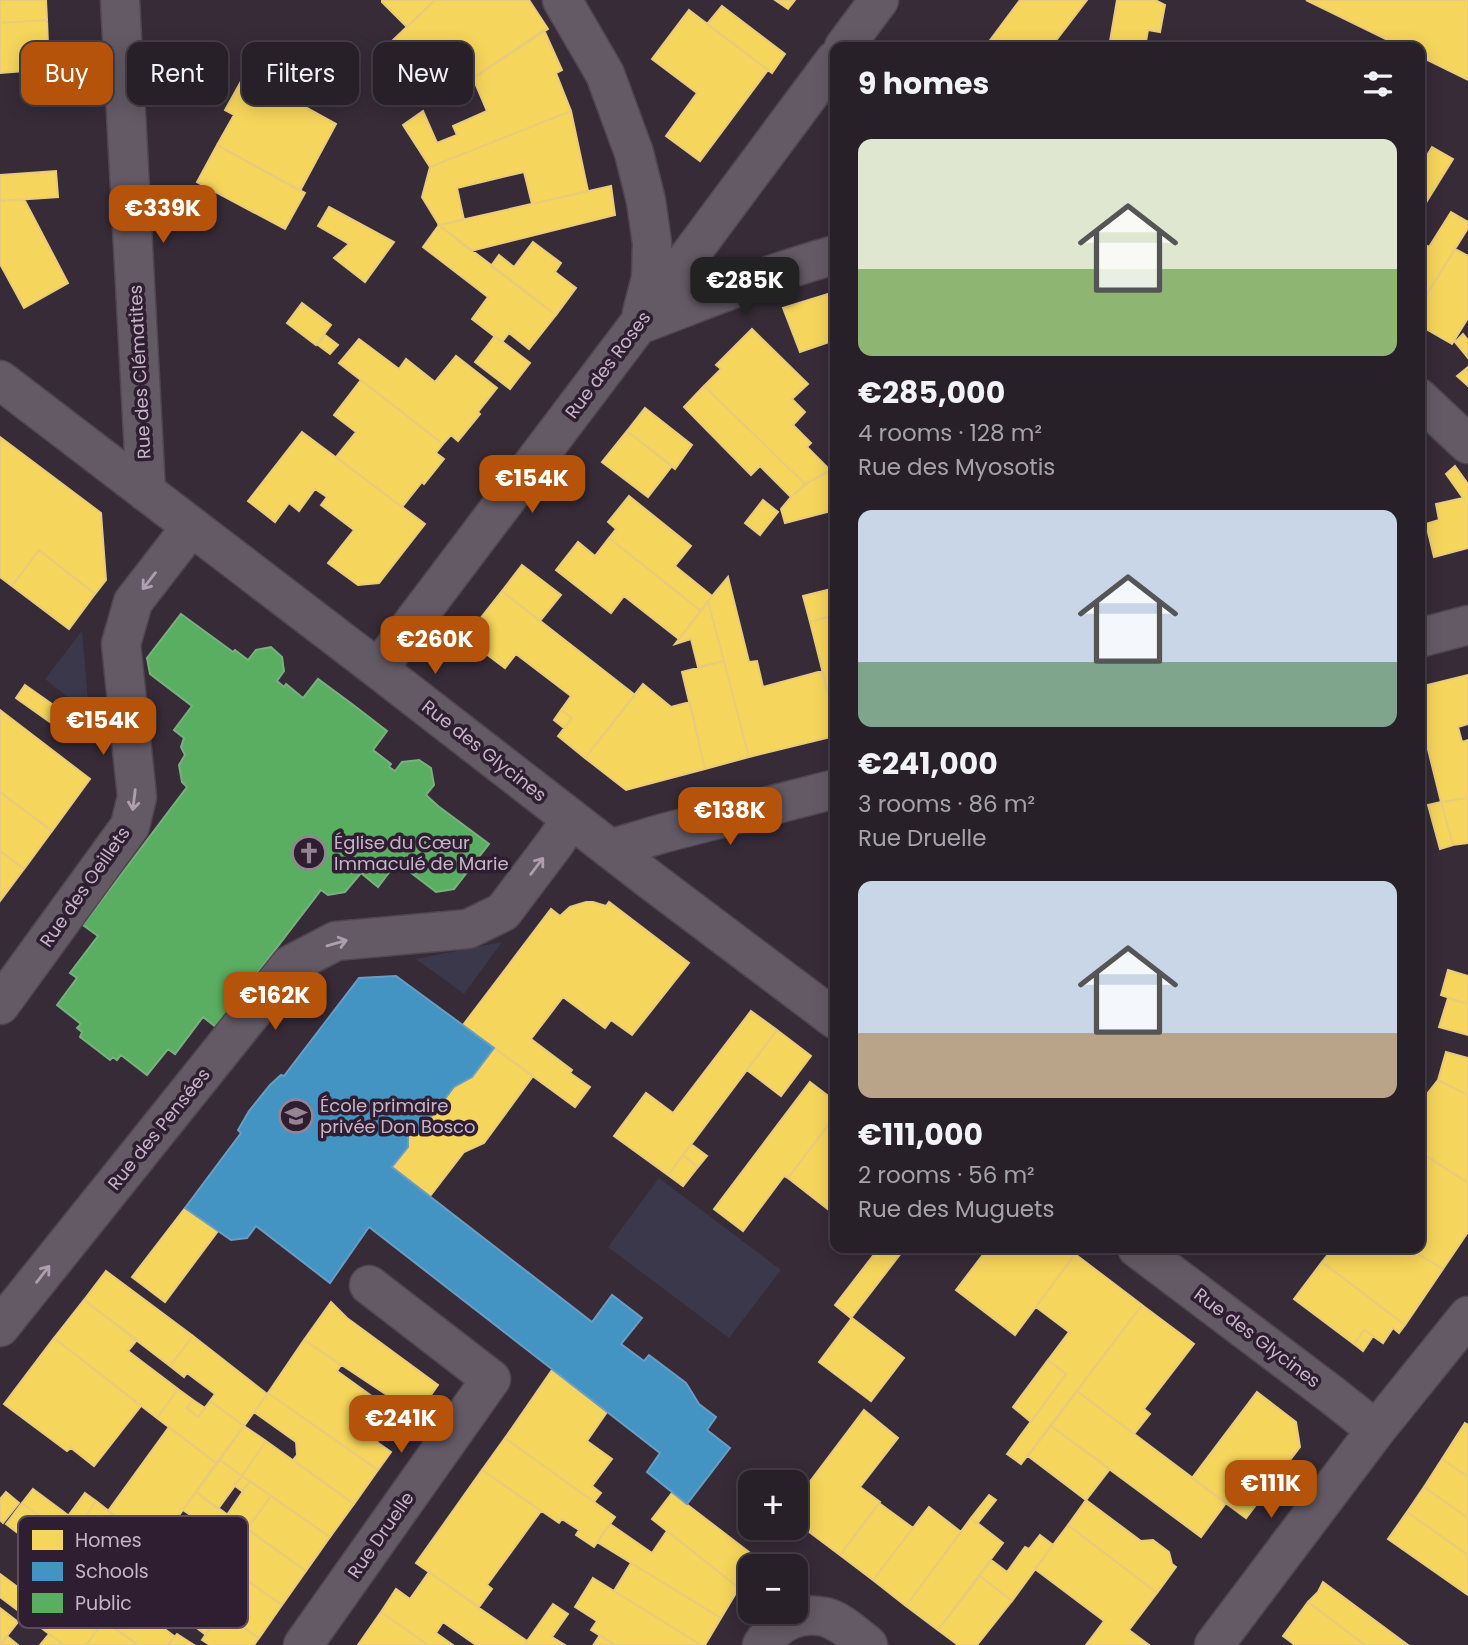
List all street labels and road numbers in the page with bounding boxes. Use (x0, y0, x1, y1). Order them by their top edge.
street label: Rue des Clématites (122, 284, 157, 460)
street label: Rue des Roses (559, 306, 656, 423)
street label: Rue des Glycines (417, 694, 552, 807)
street label: Rue des Oeillets (34, 822, 135, 952)
street label: Rue des Pensées (102, 1062, 216, 1195)
street label: Rue des Glycines (1189, 1282, 1326, 1393)
street label: Rue Druelle (342, 1486, 420, 1583)

